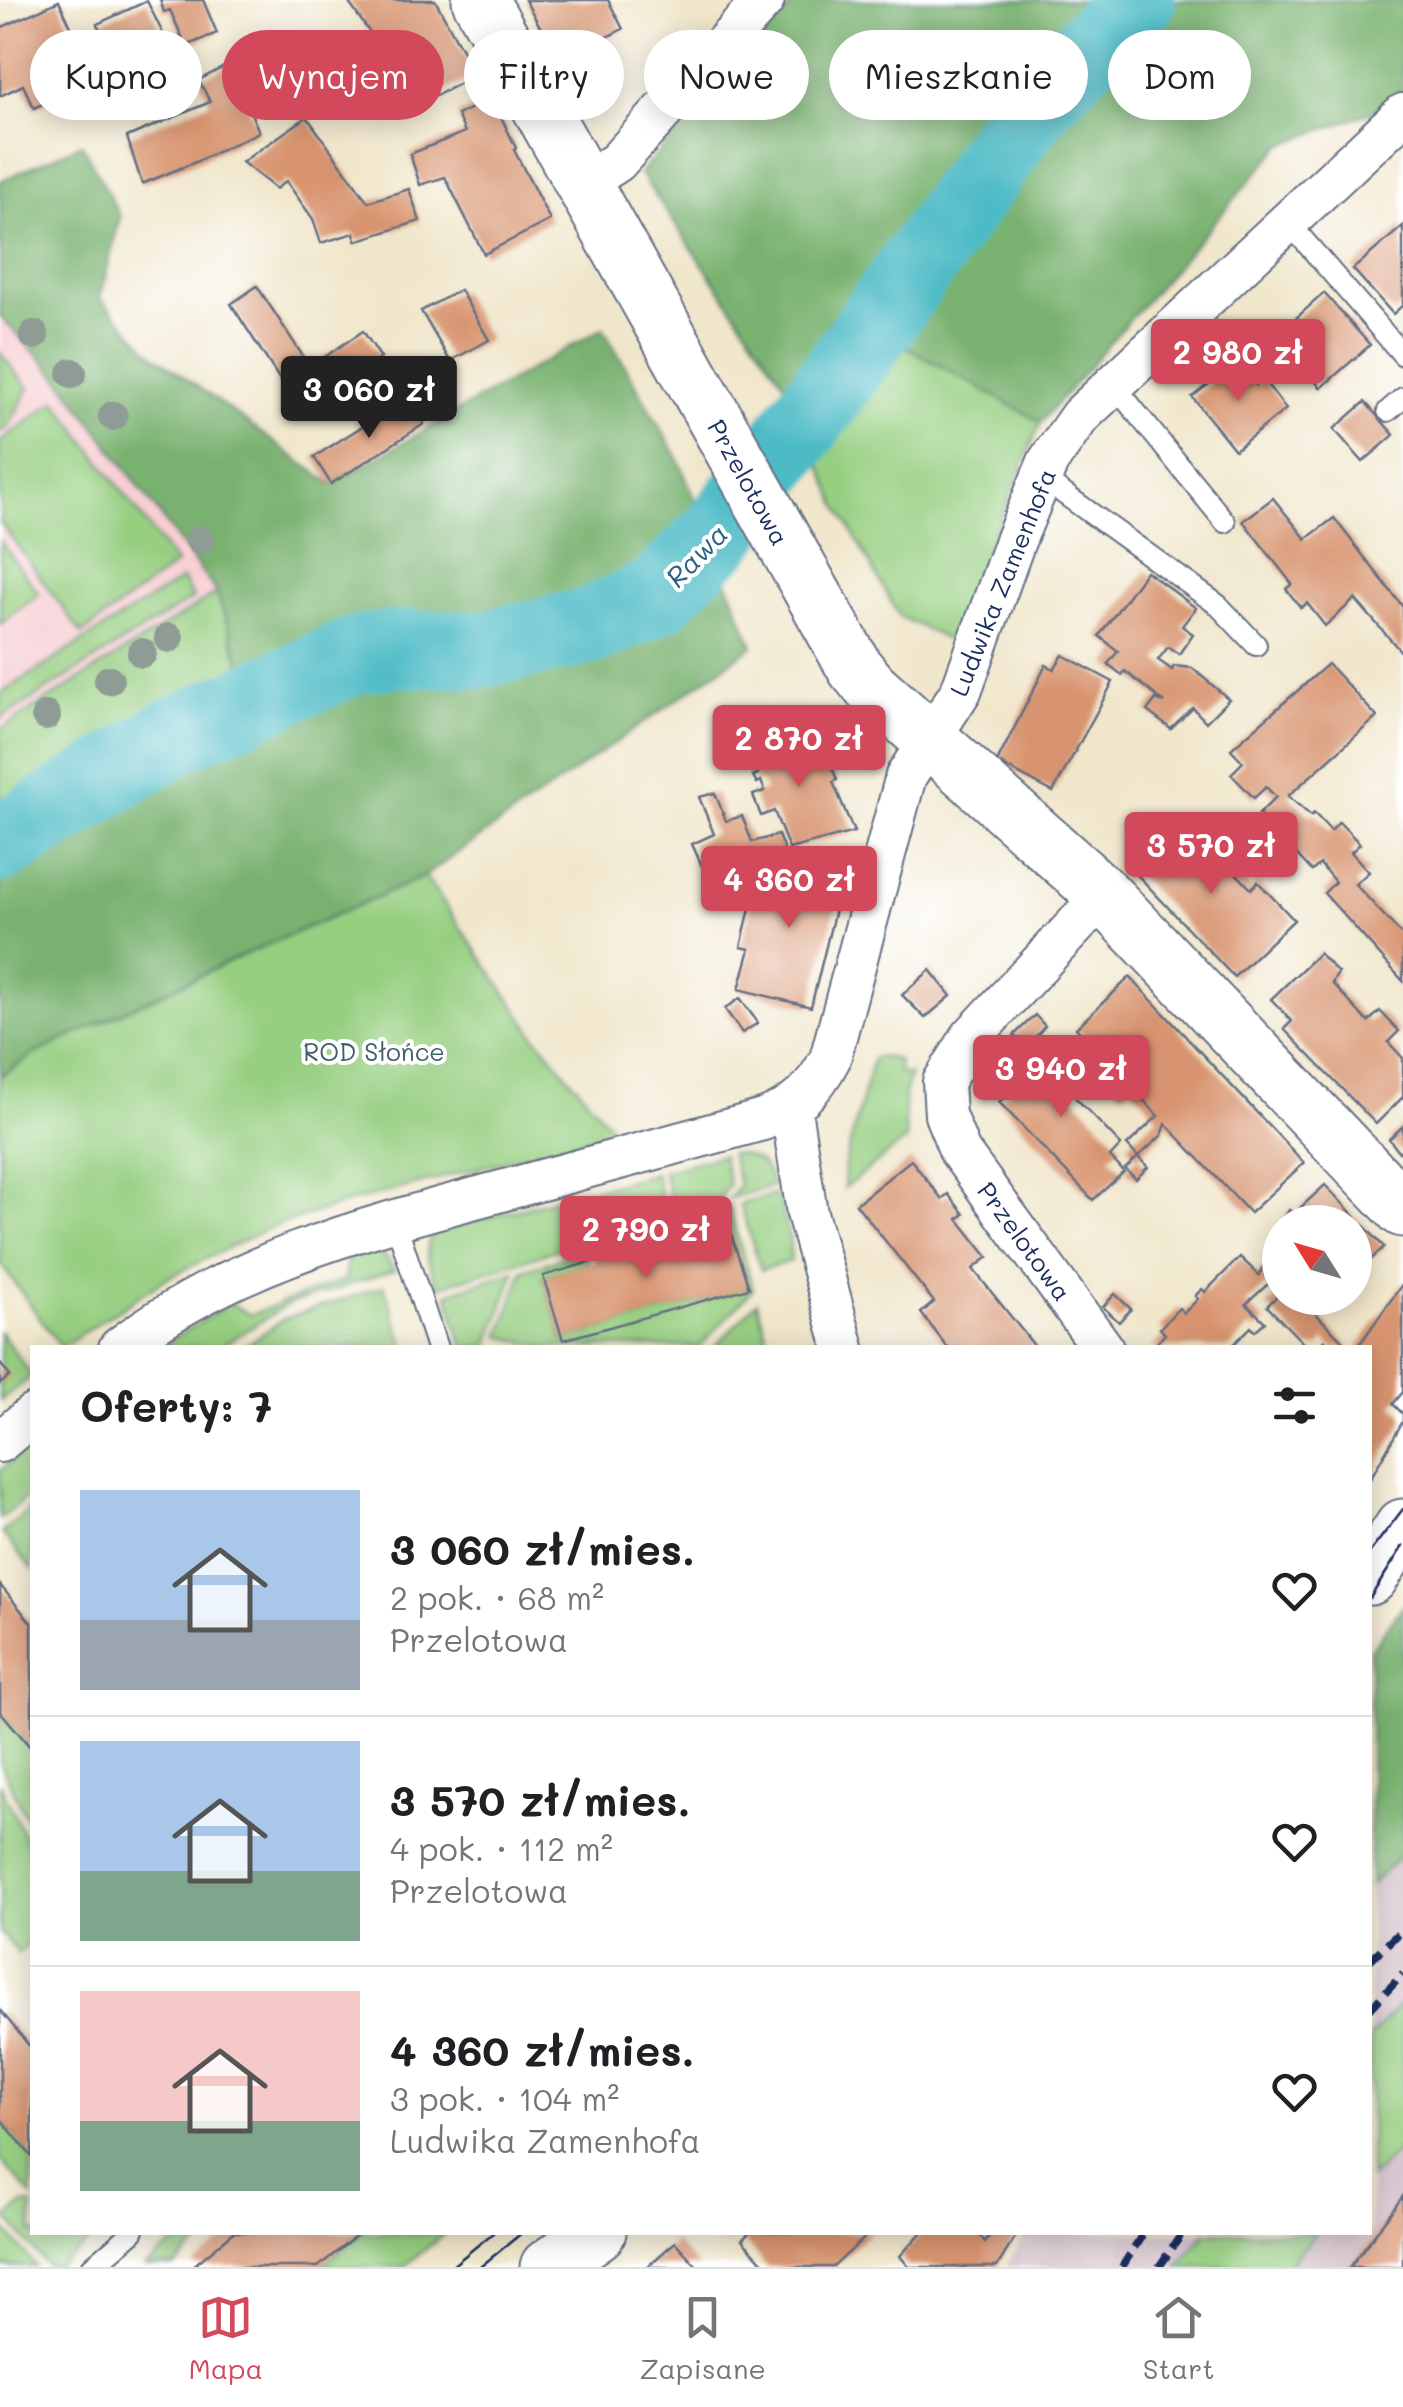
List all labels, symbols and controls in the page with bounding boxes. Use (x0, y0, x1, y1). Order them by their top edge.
chip: Kupno (30, 30, 202, 120)
chip: Wynajem (222, 30, 444, 120)
chip: Filtry (464, 30, 624, 120)
chip: Nowe (644, 30, 809, 120)
chip: Mieszkanie (829, 30, 1088, 120)
chip: Dom (1108, 30, 1251, 120)
pin: 2 980 zł (1135, 319, 1341, 404)
text: 2 980 zł (1173, 330, 1303, 372)
pin: 3 060 zł (266, 356, 472, 441)
text: 3 060 zł (303, 367, 435, 409)
street label: Przelotowa (701, 413, 797, 551)
street label: Ludwika Zamenhofa (942, 464, 1062, 700)
water label: Rawa (657, 516, 735, 594)
pin: 2 870 zł (696, 705, 902, 790)
text: 2 870 zł (735, 716, 863, 758)
pin: 3 570 zł (1108, 812, 1314, 897)
text: 3 570 zł (1147, 823, 1275, 865)
pin: 4 360 zł (686, 846, 892, 931)
text: 4 360 zł (723, 857, 855, 899)
park label: ROD Słońce (303, 1035, 445, 1067)
pin: 3 940 zł (958, 1035, 1164, 1120)
text: 3 940 zł (995, 1046, 1127, 1088)
street label: Przelotowa (971, 1175, 1079, 1307)
pin: 2 790 zł (543, 1196, 749, 1281)
north arrow (1262, 1205, 1372, 1315)
map controls (1262, 1205, 1372, 1315)
text: 2 790 zł (582, 1207, 710, 1249)
text: Oferty: 7 (80, 1378, 272, 1433)
icon: filters (1267, 1378, 1322, 1433)
text: 3 060 zł/mies. (390, 1521, 695, 1576)
icon: home (160, 1530, 280, 1650)
icon: heart (1267, 1563, 1322, 1618)
text: 2 pok. · 68 m² (390, 1576, 604, 1618)
text: Przelotowa (390, 1618, 568, 1660)
text: 3 570 zł/mies. (390, 1772, 690, 1827)
icon: home (160, 1781, 280, 1901)
icon: heart (1267, 1814, 1322, 1869)
text: 4 pok. · 112 m² (390, 1827, 613, 1869)
text: Przelotowa (390, 1869, 568, 1911)
text: 4 360 zł/mies. (390, 2022, 695, 2077)
icon: home (160, 2031, 280, 2151)
icon: heart (1267, 2064, 1322, 2119)
text: 3 pok. · 104 m² (390, 2077, 619, 2119)
text: Ludwika Zamenhofa (390, 2119, 700, 2161)
tab: Mapa (188, 2290, 263, 2386)
tab: Zapisane (640, 2290, 766, 2386)
tab: Start (1143, 2290, 1215, 2386)

